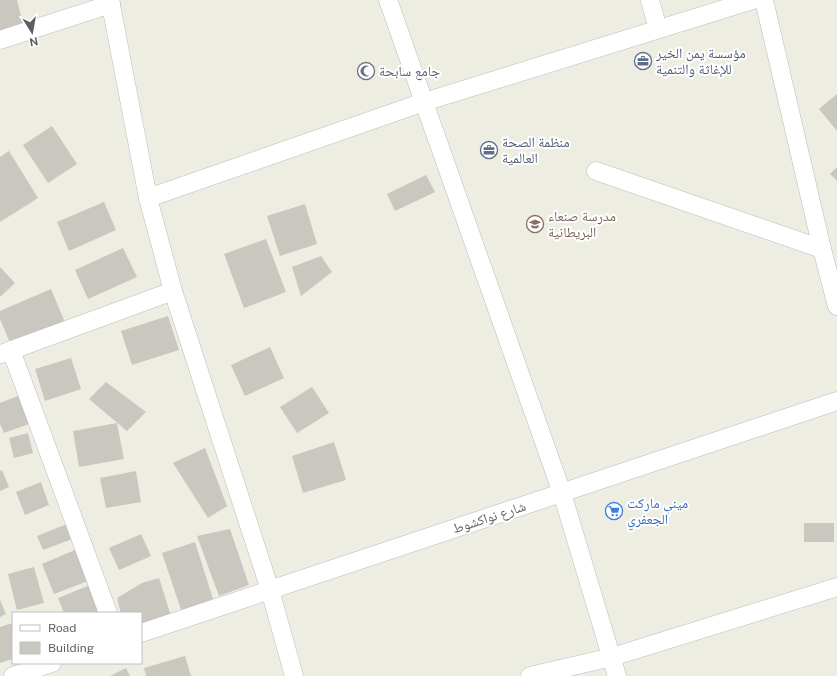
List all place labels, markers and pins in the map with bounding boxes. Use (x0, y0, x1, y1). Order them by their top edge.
place label: مؤسسة يمن الخير للإغاثة والتنمية (655, 45, 746, 78)
office icon: مؤسسة يمن الخير للإغاثة والتنمية (633, 51, 653, 71)
mosque icon: جامع سابحة (356, 61, 376, 81)
place label: جامع سابحة (379, 63, 440, 81)
place label: منظمة الصحة العالمية (502, 134, 570, 166)
office icon: منظمة الصحة العالمية (479, 140, 499, 160)
place label: مدرسة صنعاء البريطانية (548, 208, 616, 241)
school or university icon: مدرسة صنعاء البريطانية (525, 214, 545, 234)
place label: ميني ماركت الجعفري (627, 495, 688, 531)
supermarket icon: ميني ماركت الجعفري (604, 501, 624, 521)

